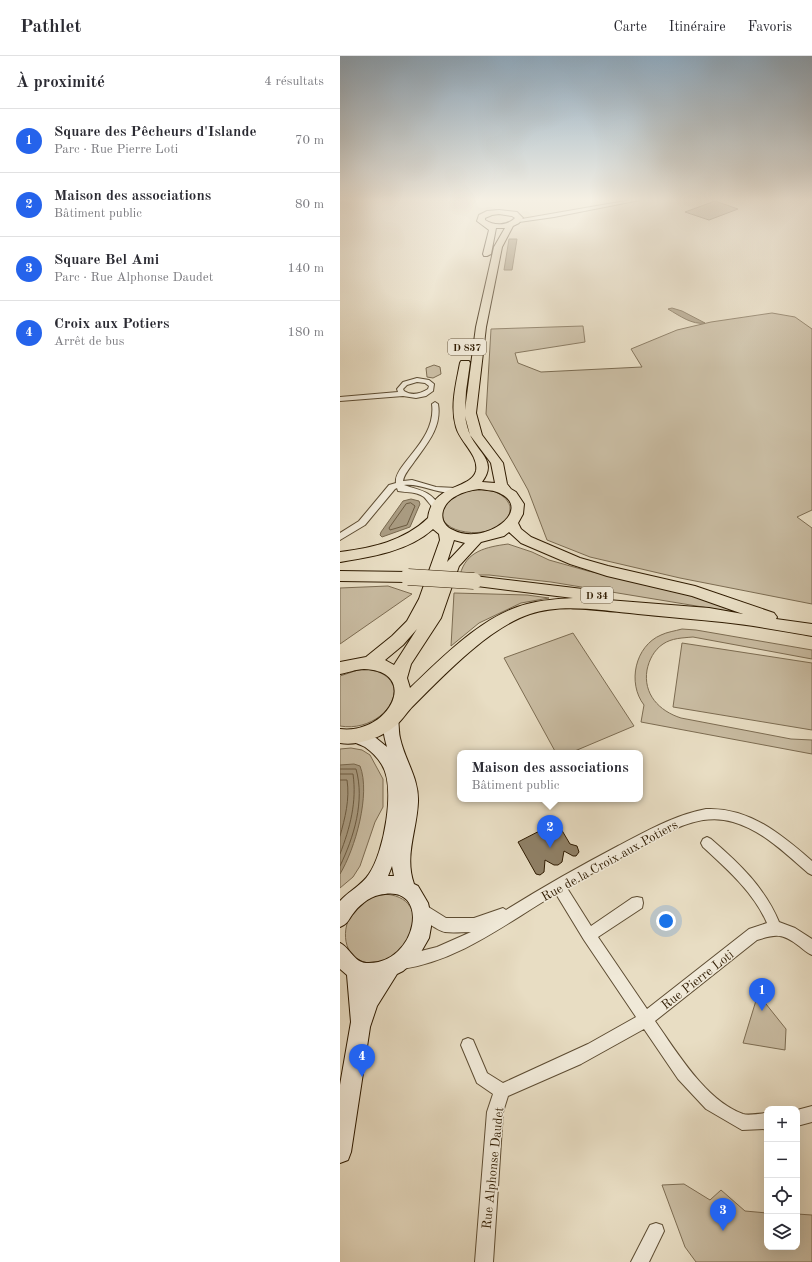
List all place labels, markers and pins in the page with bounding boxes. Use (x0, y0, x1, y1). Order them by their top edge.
pin: 2 (537, 815, 563, 848)
pin: 1 (749, 978, 775, 1011)
pin: 4 (349, 1044, 375, 1077)
pin: 3 (710, 1198, 736, 1231)

